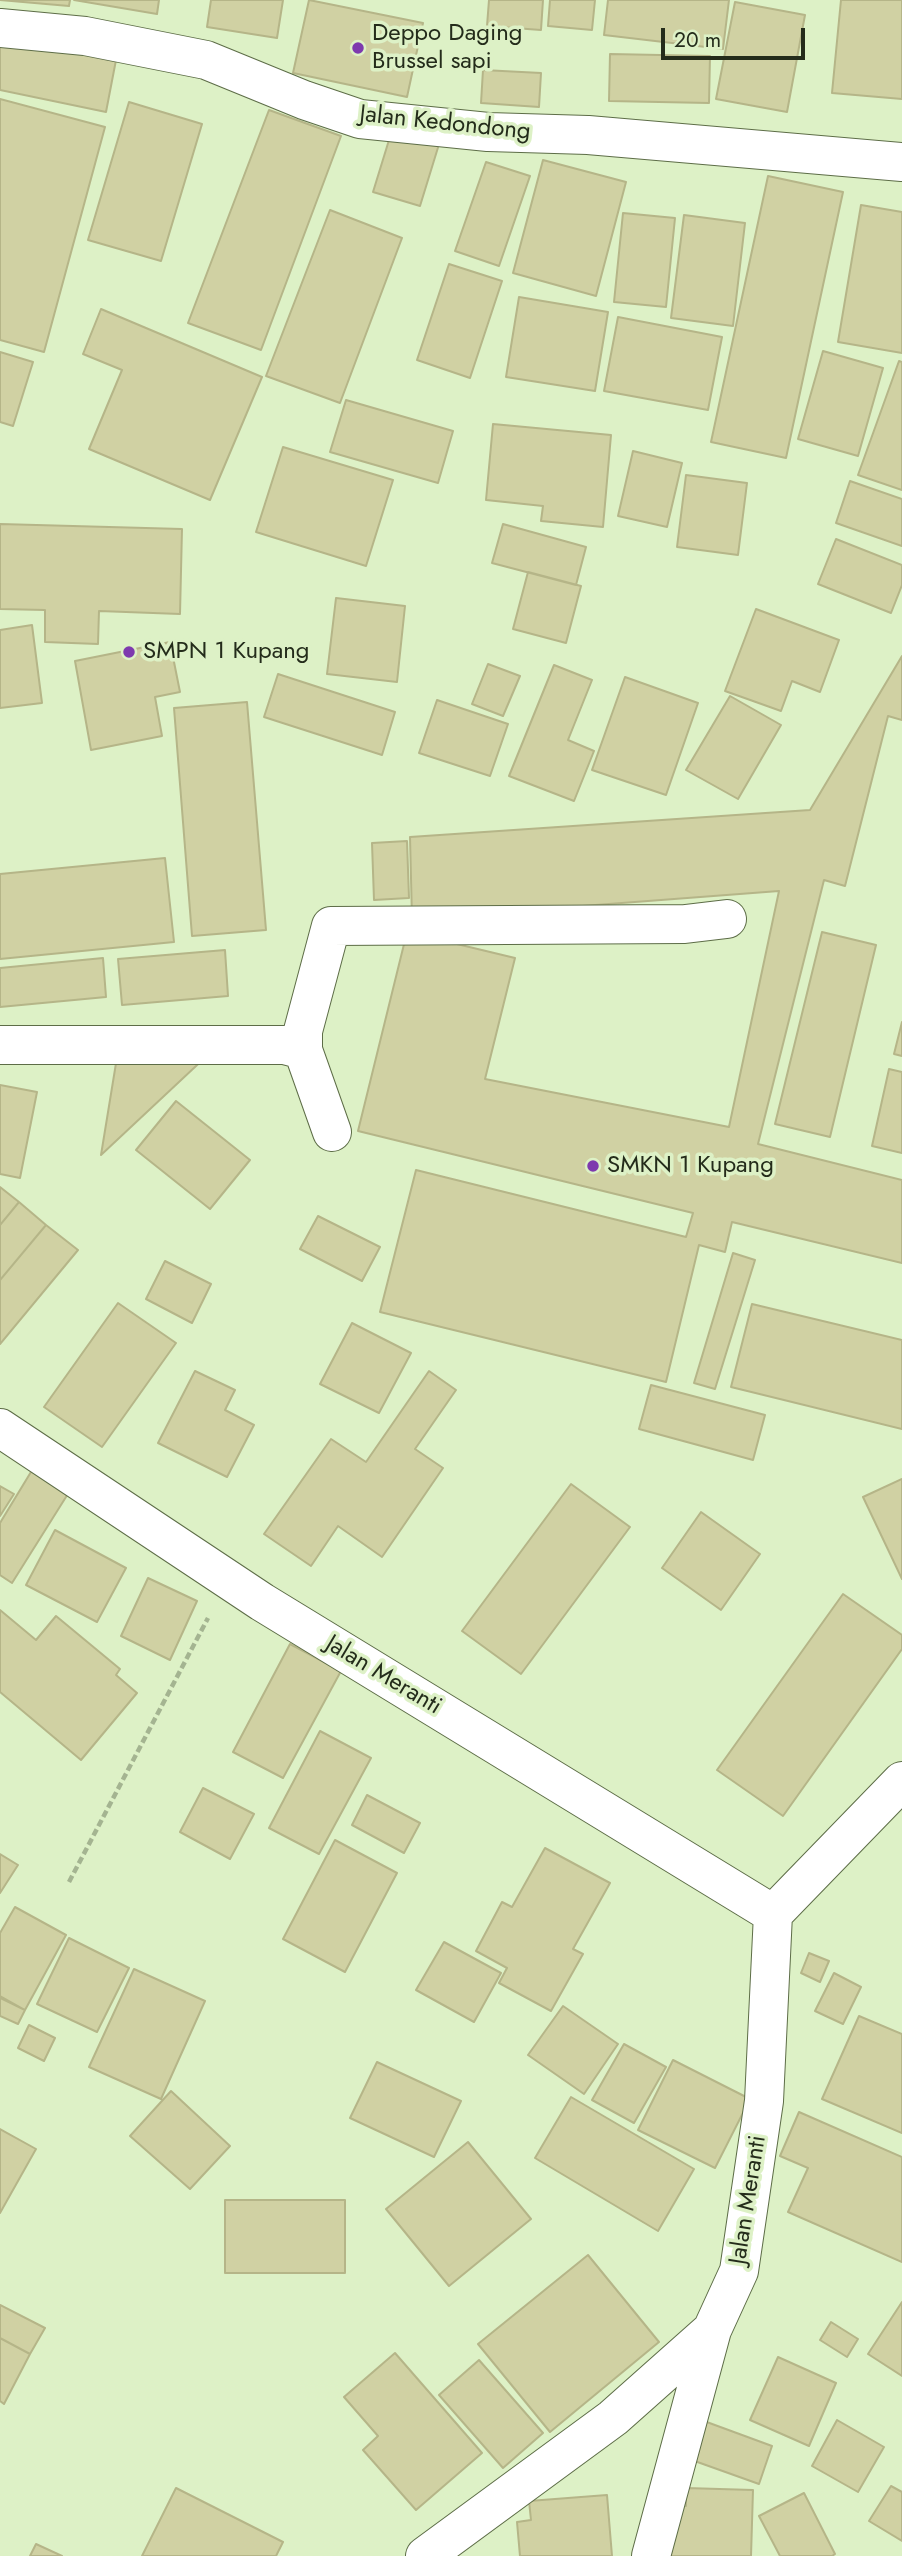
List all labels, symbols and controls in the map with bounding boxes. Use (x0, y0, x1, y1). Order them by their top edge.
scale bar (664, 14, 808, 58)
place label: Deppo Daging Brussel sapi (372, 20, 522, 76)
text: 20 m (674, 25, 721, 55)
marker: Deppo Daging Brussel sapi (350, 40, 366, 56)
street label: Jalan Kedondong (358, 101, 532, 147)
place label: SMPN 1 Kupang (143, 638, 309, 666)
marker: SMPN 1 Kupang (121, 644, 137, 660)
place label: SMKN 1 Kupang (607, 1152, 774, 1180)
marker: SMKN 1 Kupang (585, 1158, 601, 1174)
street label: Jalan Meranti (320, 1630, 446, 1722)
street label: Jalan Meranti (725, 2133, 773, 2267)

